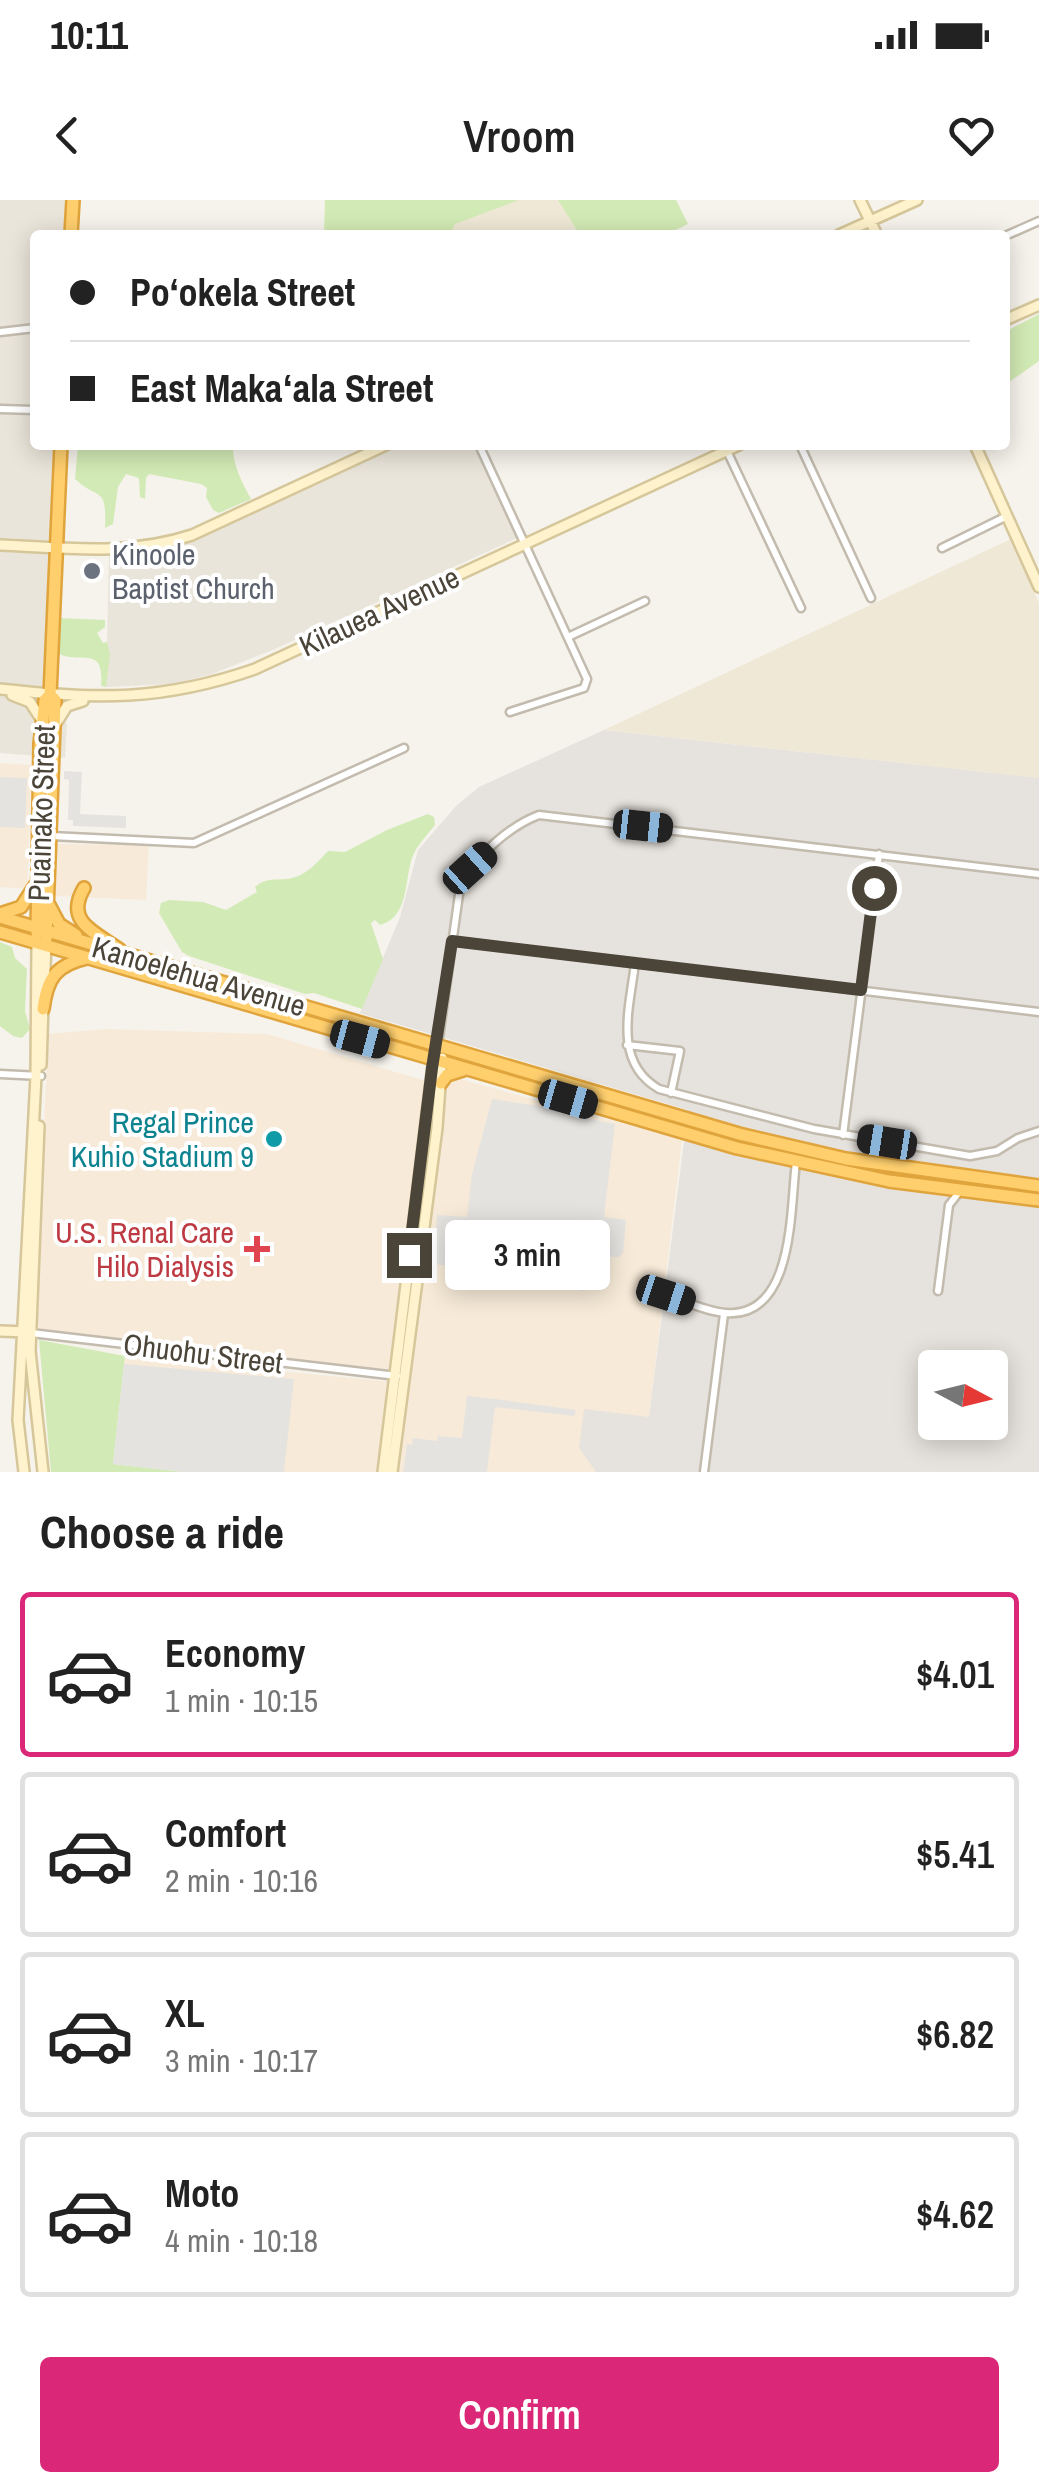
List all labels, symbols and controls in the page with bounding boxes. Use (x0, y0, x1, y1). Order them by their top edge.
text: 10:11 (50, 10, 128, 61)
text: Vroom (463, 105, 576, 166)
icon: back (40, 108, 95, 163)
icon: heart (944, 108, 999, 163)
text: Po‘okela Street (130, 267, 355, 318)
text: East Makaʻala Street (130, 363, 433, 414)
place label: Kinoole Baptist Church (112, 534, 275, 608)
street label: Kilauea Avenue (293, 557, 465, 665)
marker: Kinoole Baptist Church (81, 560, 103, 582)
street label: Puainako Street (18, 724, 64, 902)
car (612, 808, 674, 844)
car (438, 837, 502, 899)
route start (852, 866, 897, 911)
street label: Kanoelehua Avenue (88, 926, 310, 1026)
car (327, 1017, 393, 1061)
car (535, 1076, 601, 1122)
place label: Regal Prince Kuhio Stadium 9 (71, 1102, 254, 1176)
car (855, 1122, 919, 1162)
marker: Regal Prince Kuhio Stadium 9 (263, 1128, 285, 1150)
place label: U.S. Renal Care Hilo Dialysis (55, 1212, 234, 1286)
callout: 3 min (444, 1220, 609, 1290)
route end (387, 1233, 432, 1278)
text: 3 min (494, 1233, 561, 1276)
marker: U.S. Renal Care Hilo Dialysis (244, 1236, 270, 1262)
car (633, 1271, 699, 1319)
street label: Ohuohu Street (121, 1323, 285, 1383)
north arrow (918, 1350, 1008, 1440)
map controls (918, 1350, 1008, 1440)
text: Choose a ride (40, 1501, 284, 1562)
text: Economy (165, 1628, 305, 1679)
icon: car (45, 1630, 135, 1720)
text: $4.01 (916, 1649, 994, 1700)
text: 1 min · 10:15 (165, 1679, 318, 1722)
text: Comfort (165, 1808, 286, 1859)
icon: car (45, 1810, 135, 1900)
text: $5.41 (916, 1829, 994, 1880)
text: 2 min · 10:16 (165, 1859, 318, 1902)
text: XL (165, 1988, 205, 2039)
icon: car (45, 1990, 135, 2080)
text: $6.82 (916, 2009, 994, 2060)
text: 3 min · 10:17 (165, 2039, 318, 2082)
text: Moto (165, 2168, 239, 2219)
icon: car (45, 2170, 135, 2260)
text: $4.62 (916, 2189, 994, 2240)
text: 4 min · 10:18 (165, 2219, 318, 2262)
button: Confirm (40, 2357, 999, 2472)

